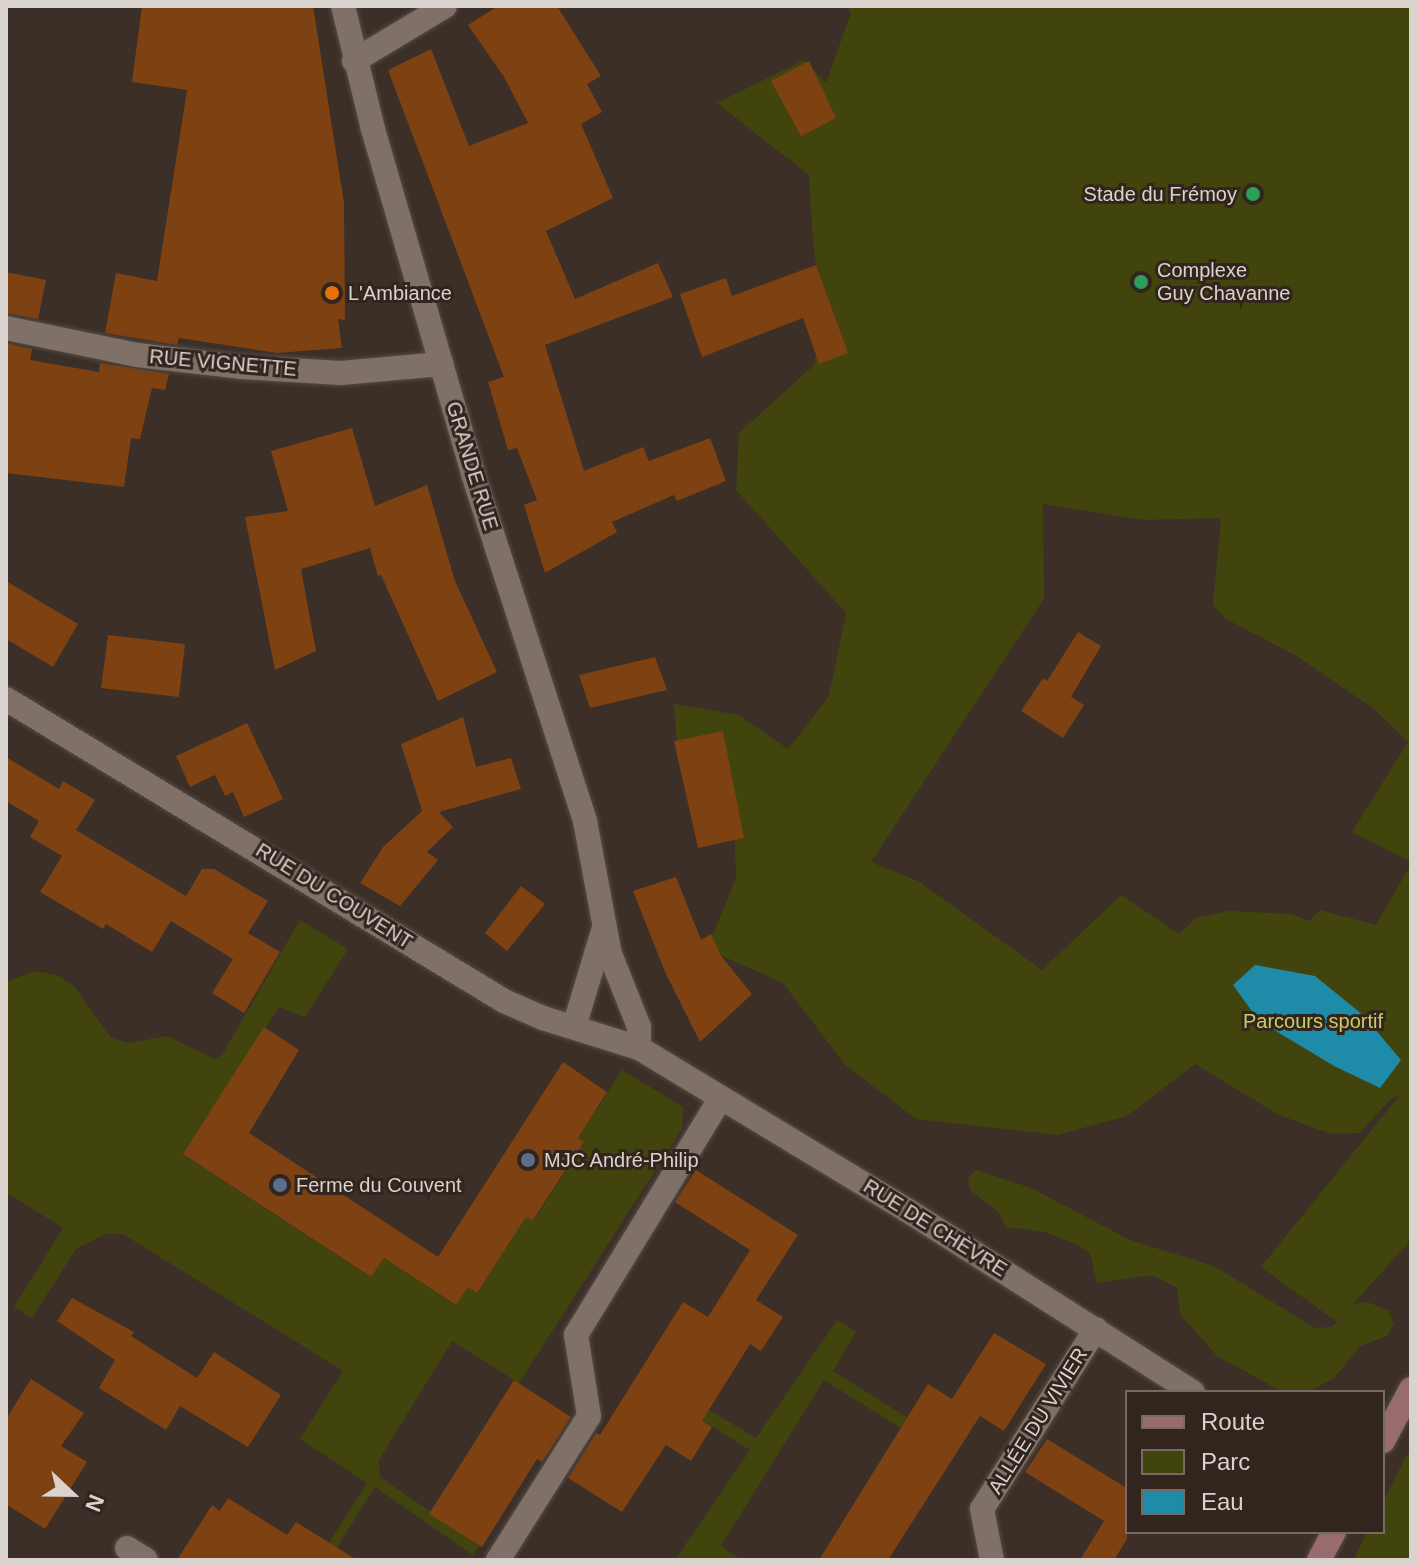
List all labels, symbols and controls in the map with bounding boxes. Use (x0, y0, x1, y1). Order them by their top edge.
place label: Stade du Frémoy (1084, 182, 1237, 206)
marker: Stade du Frémoy (1244, 185, 1262, 203)
place label: Complexe Guy Chavanne (1157, 258, 1290, 305)
marker: Complexe Guy Chavanne (1132, 273, 1150, 291)
place label: L'Ambiance (348, 281, 452, 305)
marker: L'Ambiance (323, 284, 341, 302)
street label: RUE VIGNETTE (148, 345, 298, 381)
street label: GRANDE RUE (441, 399, 503, 533)
street label: RUE DU COUVENT (251, 838, 417, 954)
park label: Parcours sportif (1243, 1009, 1383, 1033)
place label: MJC André-Philip (544, 1148, 700, 1172)
marker: MJC André-Philip (519, 1151, 537, 1169)
place label: Ferme du Couvent (296, 1173, 462, 1197)
street label: RUE DE CHÈVRE (859, 1174, 1011, 1282)
marker: Ferme du Couvent (271, 1176, 289, 1194)
street label: ALLÉE DU VIVIER (983, 1343, 1093, 1499)
legend (1125, 1390, 1385, 1534)
text: Route (1201, 1408, 1265, 1435)
text: Parc (1201, 1448, 1250, 1475)
north arrow (32, 1454, 112, 1534)
text: Eau (1201, 1488, 1244, 1515)
text: N (80, 1491, 109, 1515)

